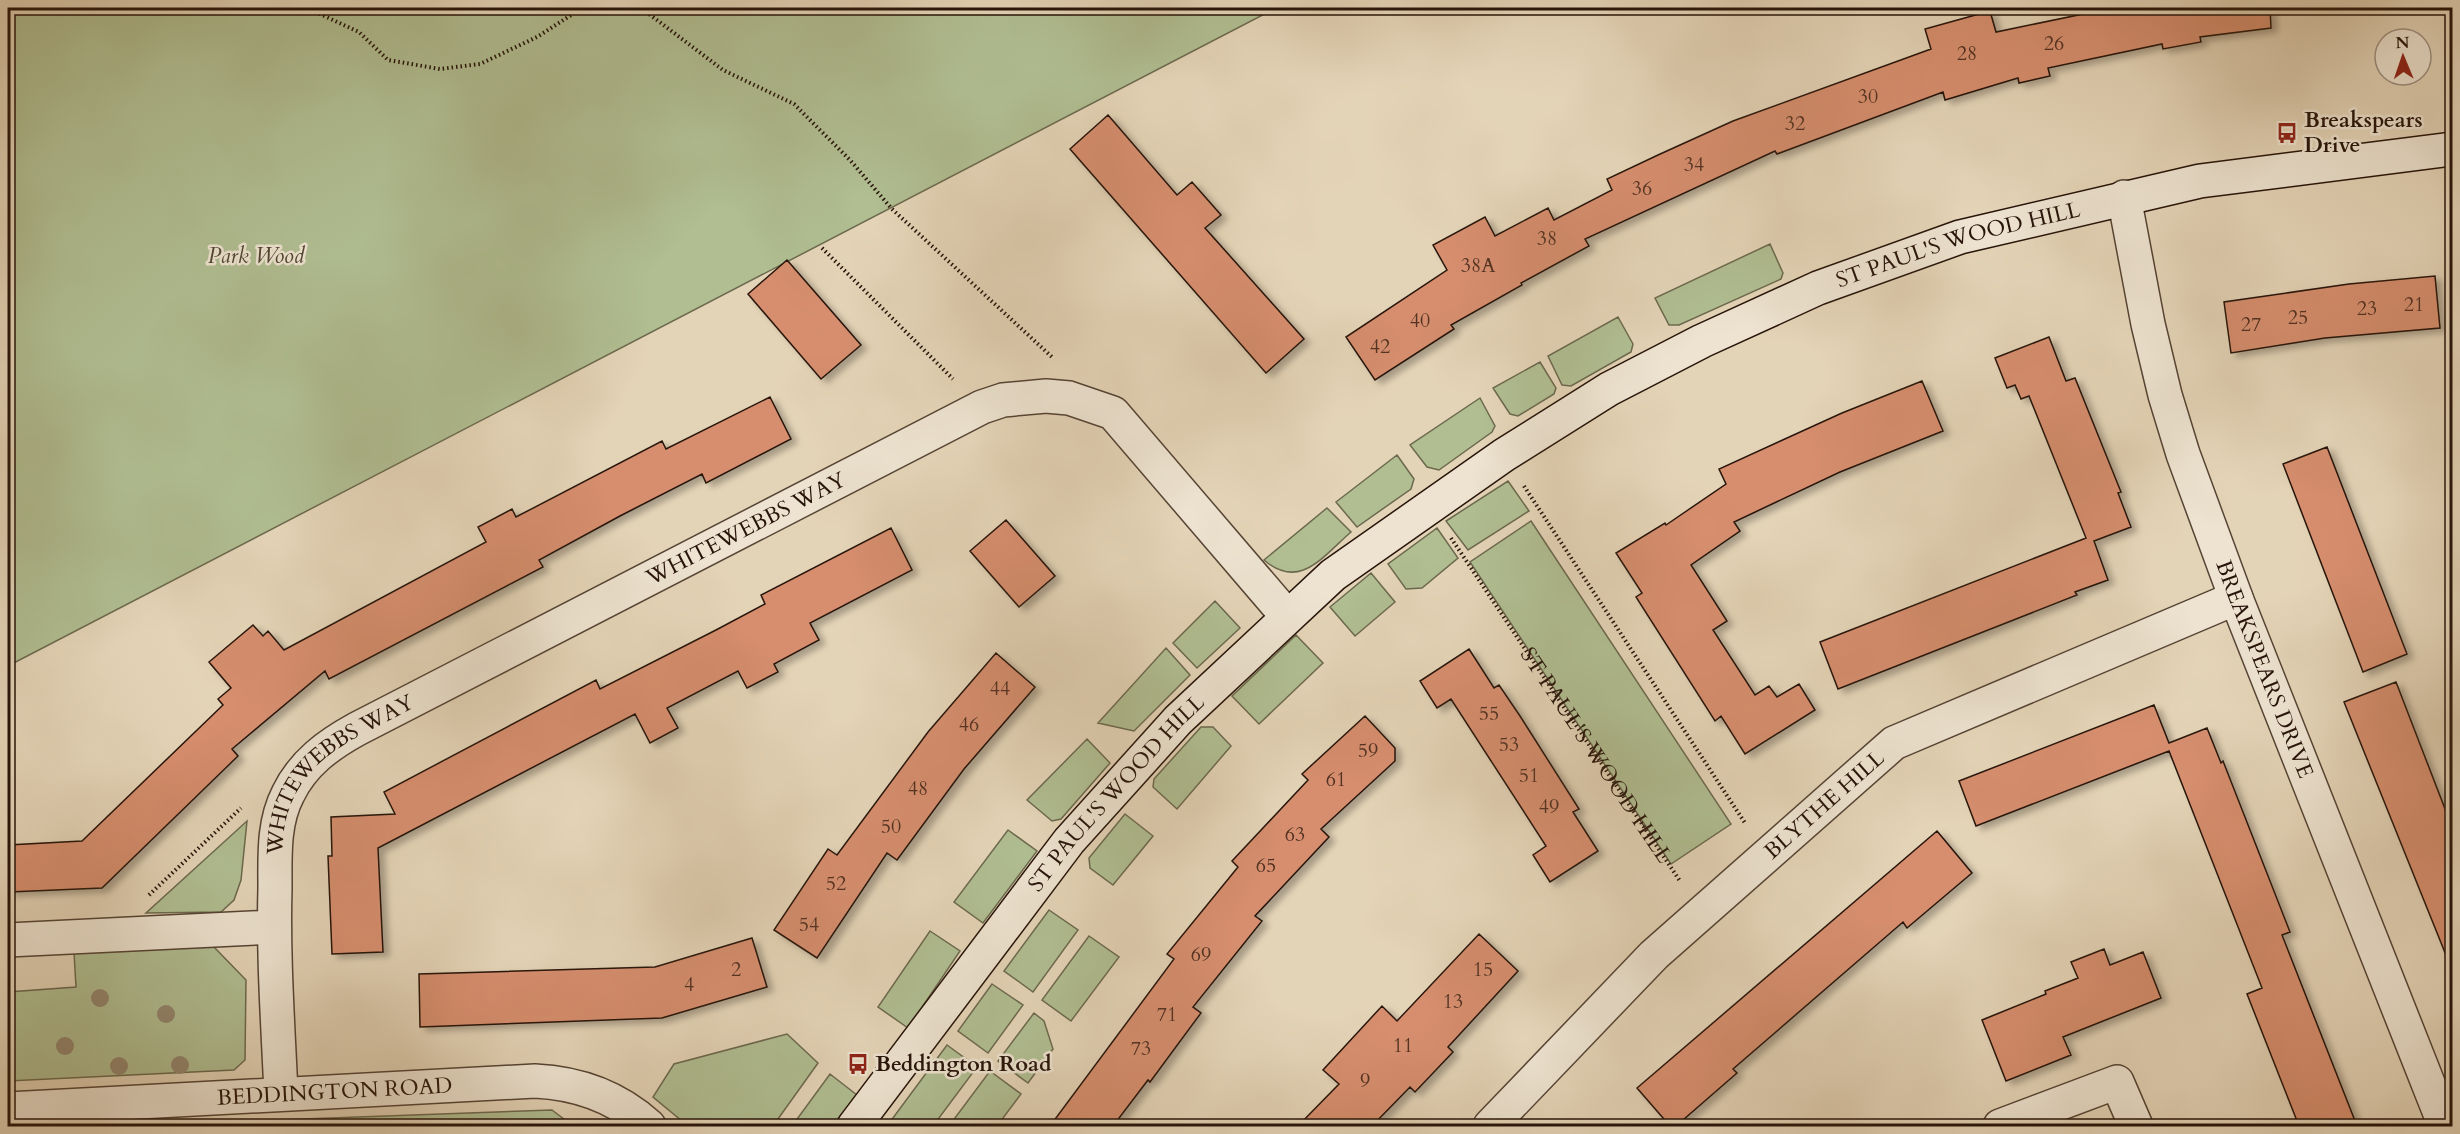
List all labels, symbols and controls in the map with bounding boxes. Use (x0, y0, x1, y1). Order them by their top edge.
north arrow (2373, 27, 2433, 87)
house number: 26 (2044, 30, 2064, 57)
text: N (2395, 32, 2410, 54)
house number: 28 (1957, 40, 1977, 67)
house number: 30 (1858, 83, 1878, 110)
place label: Breakspears Drive (2304, 105, 2423, 160)
house number: 32 (1785, 110, 1805, 137)
bus stop icon: Breakspears Drive (2275, 121, 2299, 145)
house number: 34 (1684, 151, 1704, 178)
house number: 36 (1632, 175, 1652, 202)
street label: ST PAUL'S WOOD HILL (1832, 194, 2084, 295)
house number: 38 (1537, 225, 1557, 252)
park label: Park Wood (208, 241, 306, 271)
house number: 38A (1461, 252, 1496, 279)
house number: 21 (2404, 291, 2424, 318)
house number: 23 (2357, 295, 2377, 322)
house number: 25 (2288, 304, 2308, 331)
house number: 40 (1410, 307, 1430, 334)
house number: 27 (2241, 311, 2261, 338)
house number: 42 (1370, 333, 1390, 360)
street label: WHITEWEBBS WAY (640, 464, 852, 593)
street label: BREAKSPEARS DRIVE (2208, 556, 2321, 782)
street label: ST PAUL'S WOOD HILL (1513, 641, 1679, 869)
house number: 44 (990, 675, 1010, 702)
street label: WHITEWEBBS WAY (260, 687, 420, 857)
street label: ST PAUL'S WOOD HILL (1021, 687, 1211, 898)
house number: 55 (1479, 700, 1499, 727)
house number: 46 (959, 711, 979, 738)
house number: 53 (1499, 731, 1519, 758)
house number: 59 (1358, 737, 1378, 764)
street label: BLYTHE HILL (1758, 743, 1891, 866)
house number: 51 (1519, 762, 1539, 789)
house number: 61 (1326, 766, 1346, 793)
house number: 48 (908, 775, 928, 802)
house number: 49 (1539, 793, 1559, 820)
house number: 50 (881, 813, 901, 840)
house number: 63 (1285, 821, 1305, 848)
house number: 65 (1256, 852, 1276, 879)
house number: 52 (826, 870, 846, 897)
house number: 54 (799, 911, 819, 938)
house number: 69 (1191, 941, 1211, 968)
house number: 2 (731, 956, 741, 983)
house number: 15 (1473, 956, 1493, 983)
house number: 4 (684, 971, 694, 998)
house number: 13 (1443, 988, 1463, 1015)
house number: 71 (1157, 1001, 1177, 1028)
house number: 11 (1393, 1032, 1413, 1059)
house number: 73 (1131, 1035, 1151, 1062)
place label: Beddington Road (875, 1049, 1052, 1079)
bus stop icon: Beddington Road (846, 1052, 870, 1076)
house number: 9 (1360, 1067, 1370, 1094)
street label: BEDDINGTON ROAD (216, 1070, 453, 1113)

